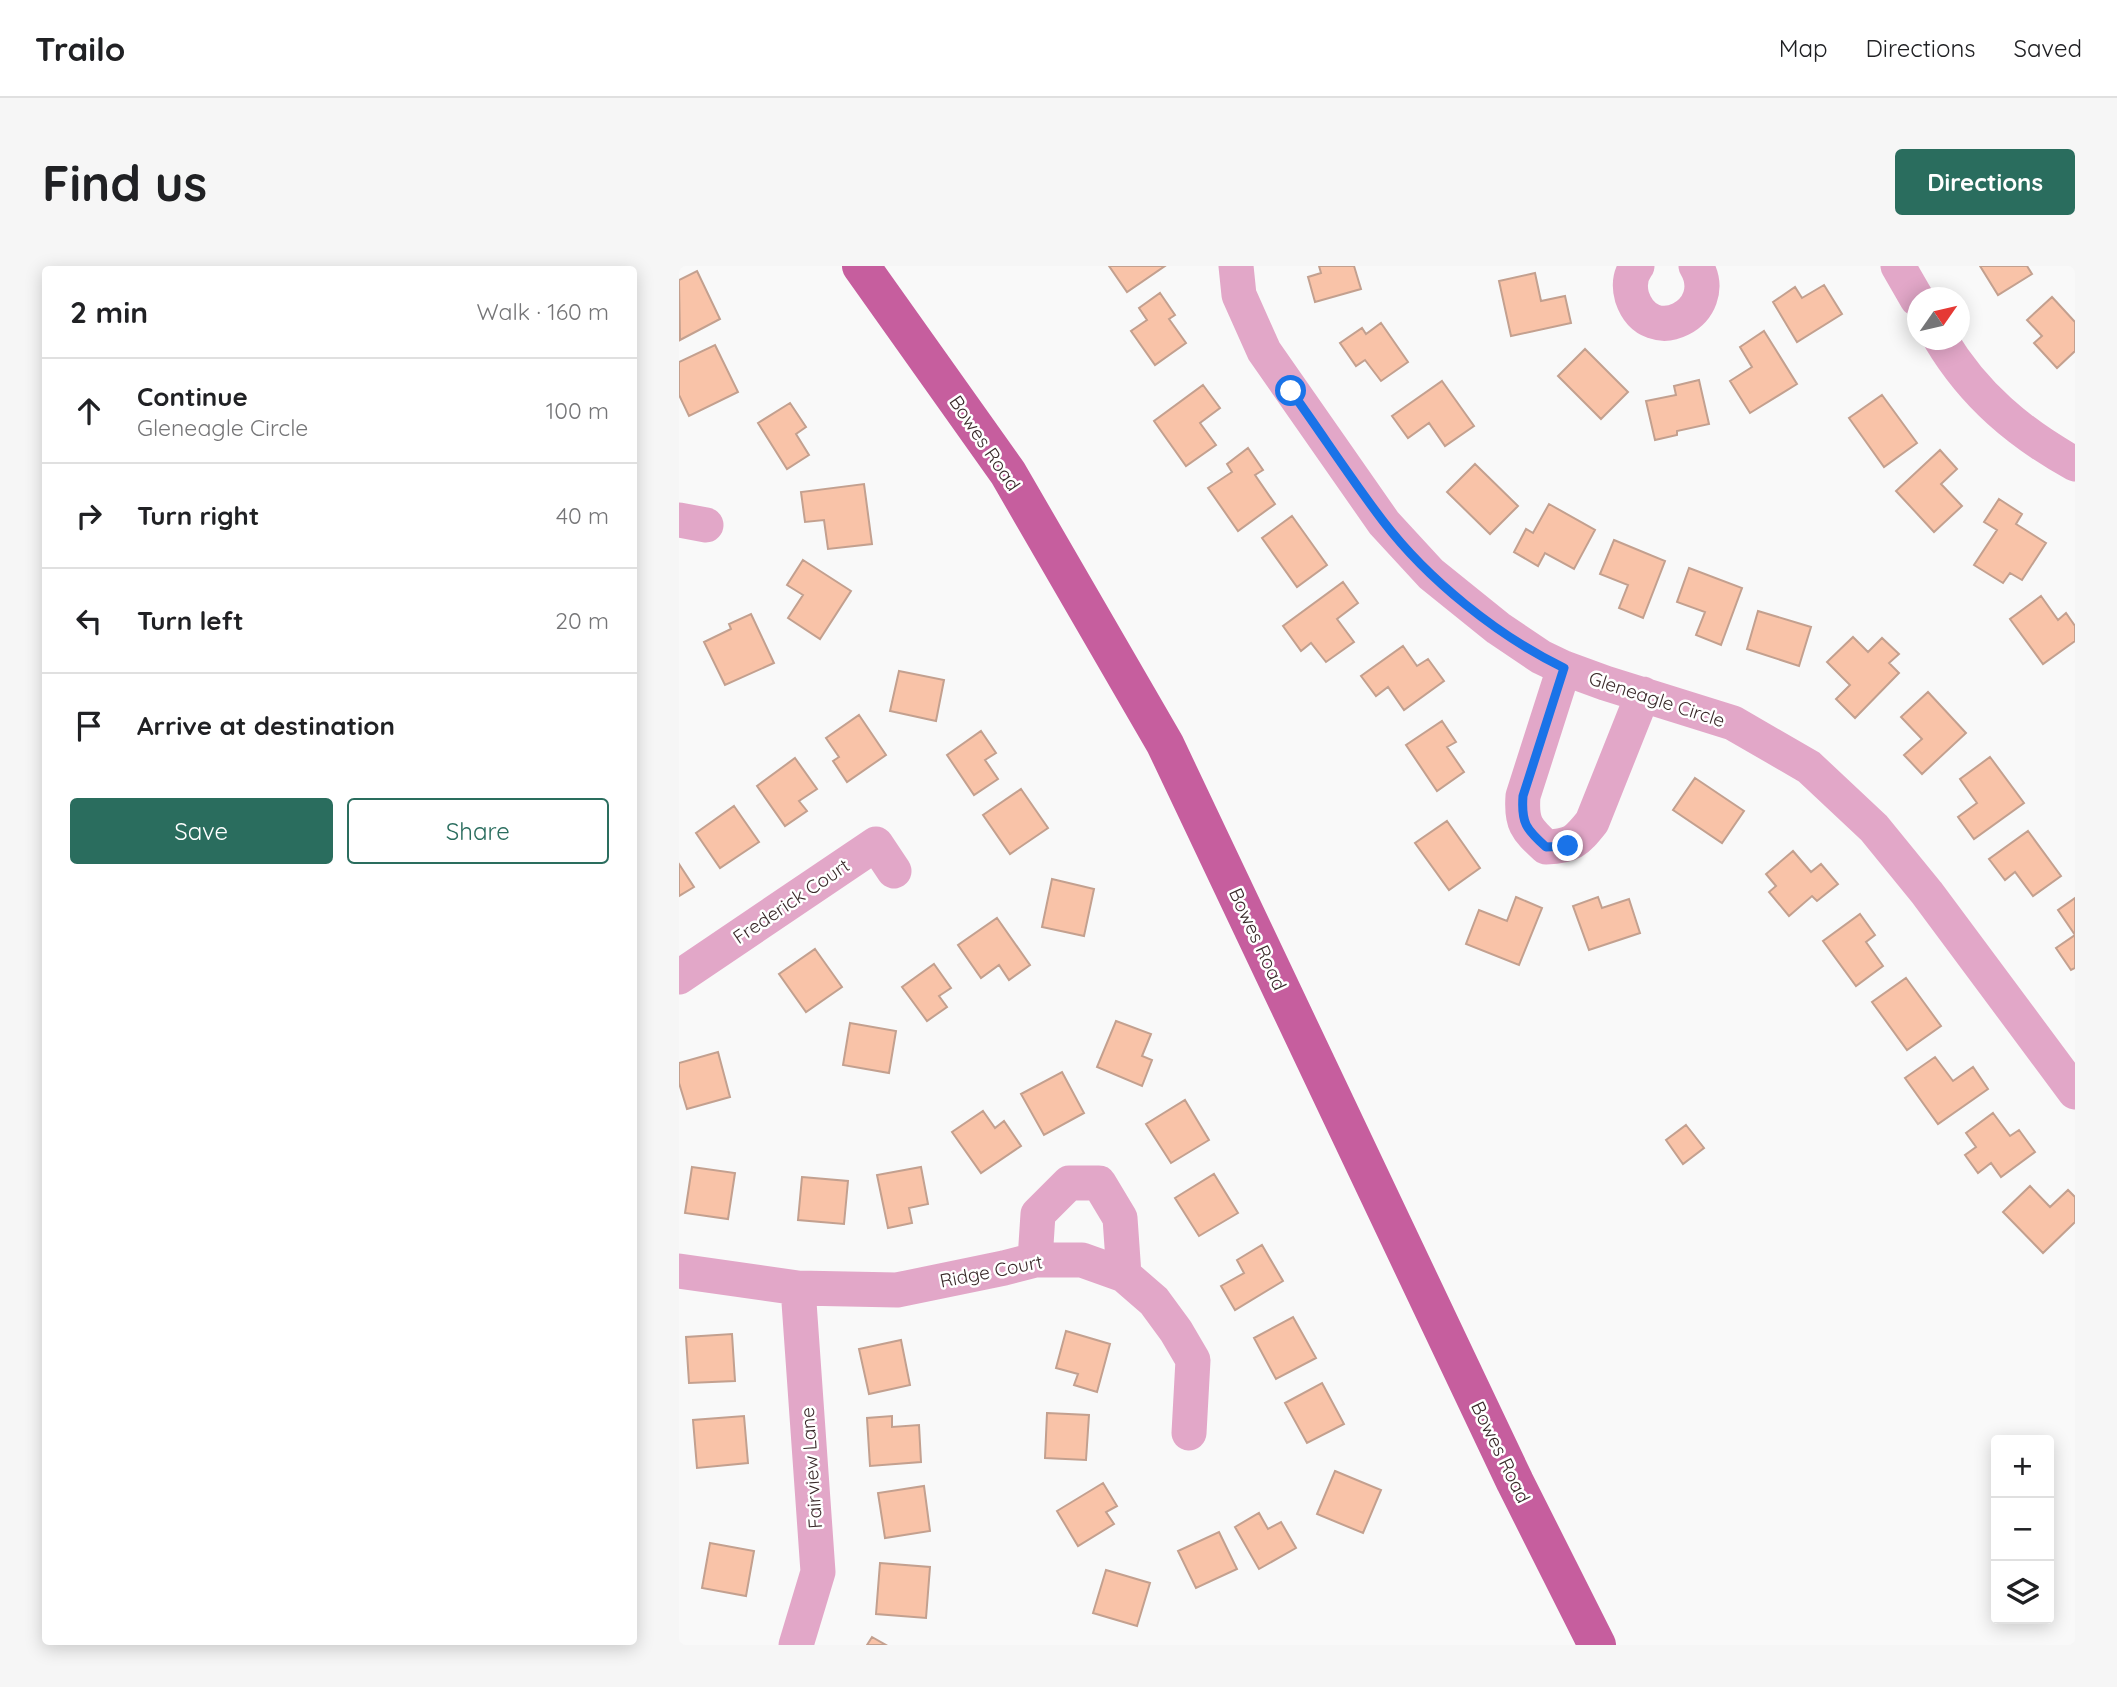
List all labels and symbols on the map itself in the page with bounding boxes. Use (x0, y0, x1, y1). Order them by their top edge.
north arrow (1907, 287, 1970, 350)
route start (1275, 375, 1306, 406)
street label: Bowes Road (944, 391, 1026, 495)
street label: Gleneagle Circle (1586, 666, 1728, 732)
route end (1552, 830, 1583, 861)
street label: Frederick Court (728, 853, 854, 949)
street label: Bowes Road (1224, 884, 1292, 994)
street label: Ridge Court (938, 1249, 1044, 1293)
street label: Bowes Road (1466, 1397, 1536, 1507)
street label: Fairview Lane (795, 1406, 827, 1530)

